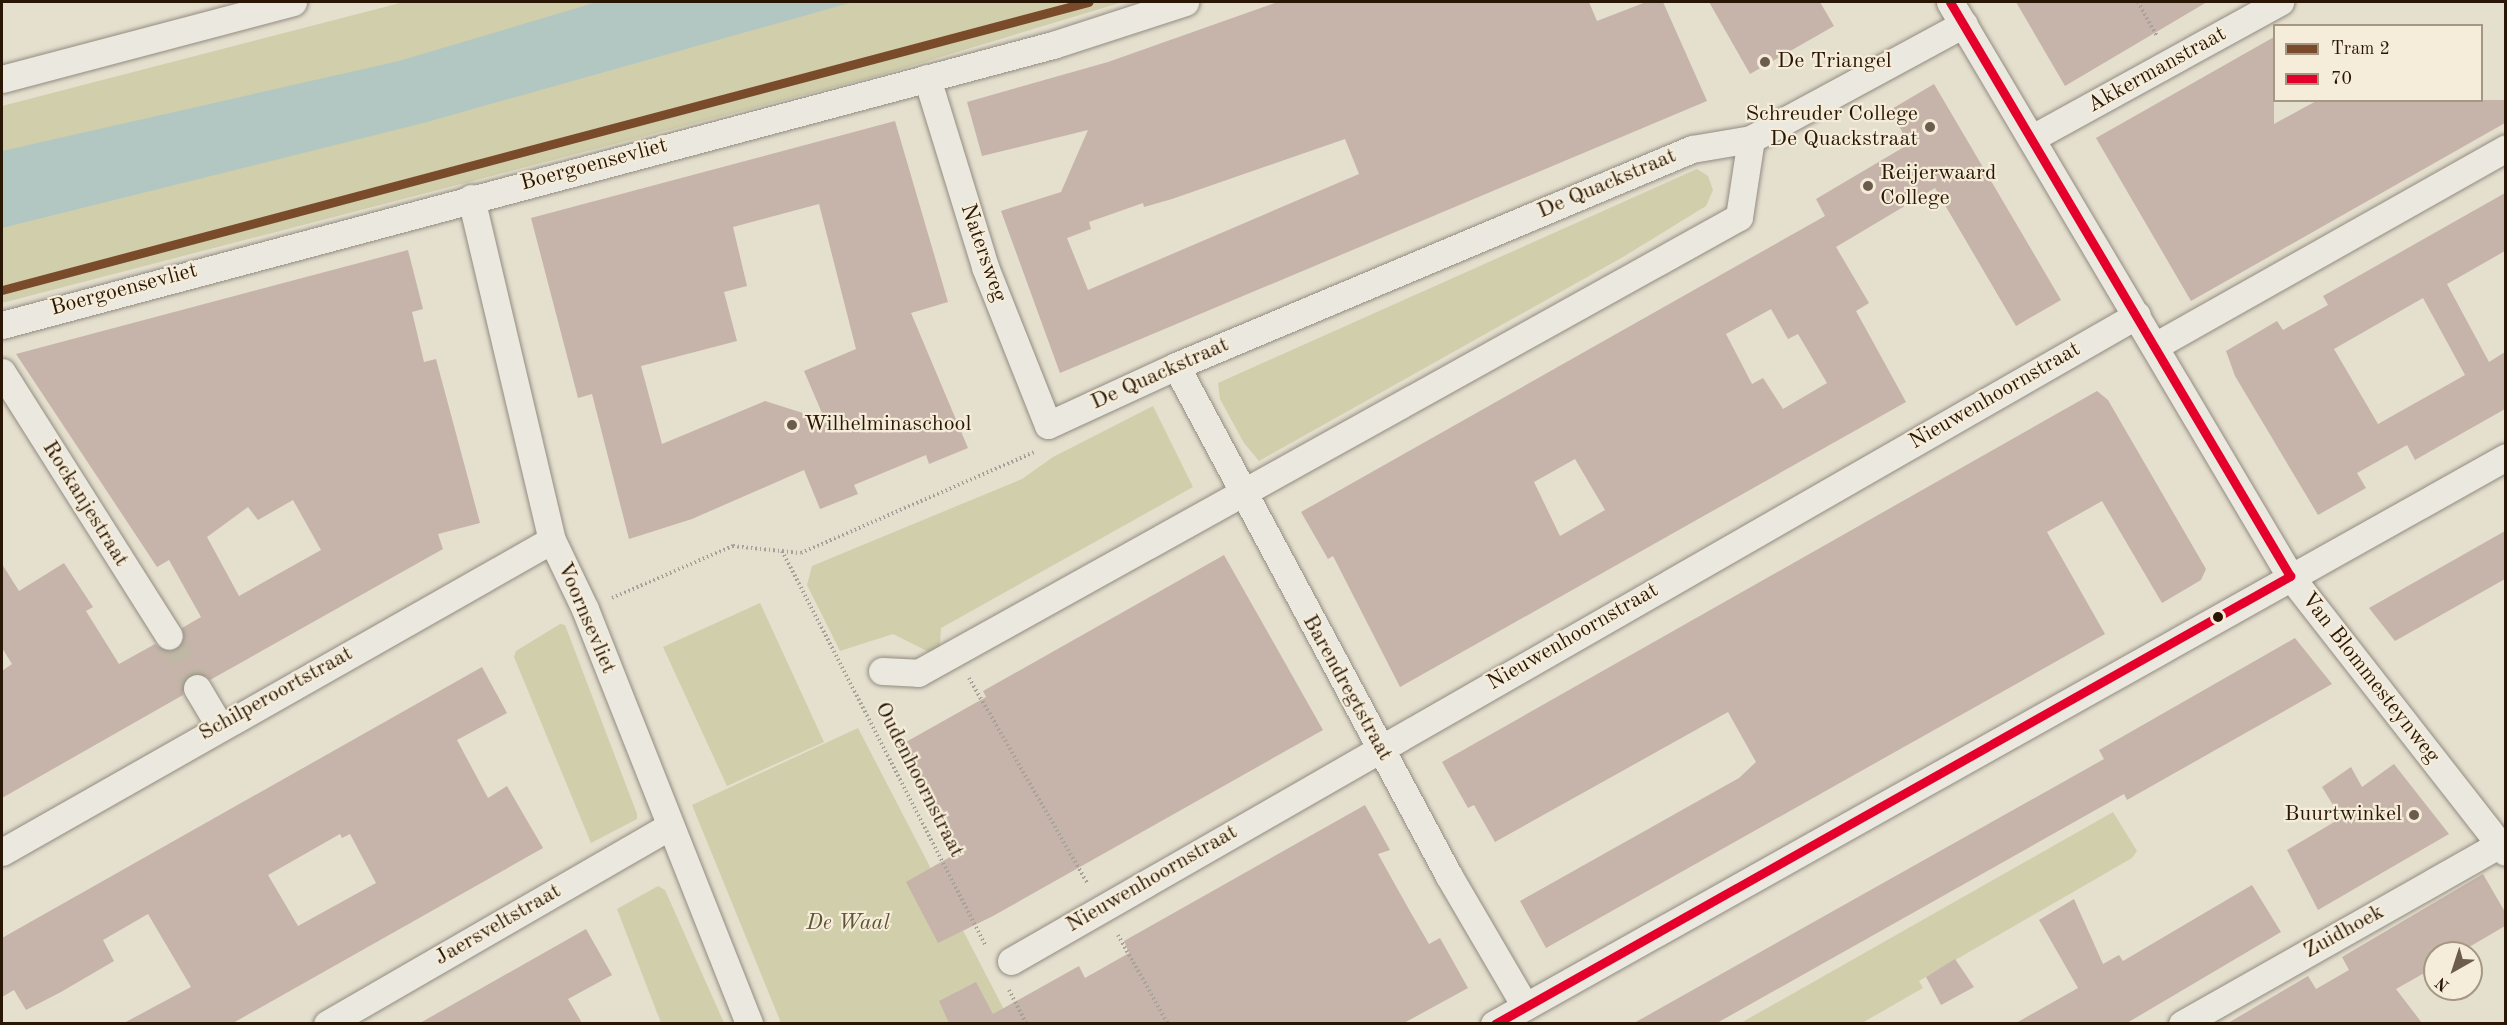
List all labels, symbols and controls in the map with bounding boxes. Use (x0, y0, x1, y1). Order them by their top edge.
street label: Akkermanstraat (2083, 21, 2231, 119)
legend (2273, 24, 2483, 102)
text: Tram 2 (2331, 40, 2390, 58)
place label: De Triangel (1777, 49, 1892, 75)
marker: De Triangel (1758, 55, 1772, 69)
text: 70 (2331, 70, 2352, 88)
place label: Schreuder College De Quackstraat (1745, 101, 1918, 152)
marker: Schreuder College De Quackstraat (1923, 120, 1937, 134)
street label: Boergoensevliet (518, 133, 670, 197)
street label: De Quackstraat (1534, 143, 1680, 225)
place label: Reijerwaard College (1880, 160, 1997, 212)
marker: Reijerwaard College (1861, 179, 1875, 193)
street label: Natersweg (954, 200, 1012, 306)
street label: Boergoensevliet (48, 258, 200, 322)
street label: De Quackstraat (1087, 332, 1233, 416)
street label: Nieuwenhoornstraat (1905, 336, 2085, 456)
place label: Wilhelminaschool (804, 412, 971, 438)
marker: Wilhelminaschool (785, 418, 799, 432)
street label: Rockanjestraat (36, 436, 134, 572)
street label: Voornsevliet (551, 558, 621, 678)
street label: Nieuwenhoornstraat (1483, 577, 1663, 697)
street label: Van Blommesteynweg (2295, 587, 2445, 769)
street label: Barendregtstraat (1296, 610, 1398, 766)
unlabelled marker (2212, 611, 2224, 623)
street label: Schilperoortstraat (194, 641, 358, 747)
street label: Oudenhoornstraat (868, 698, 970, 862)
place label: Buurtwinkel (2284, 802, 2402, 828)
marker: Buurtwinkel (2407, 808, 2421, 822)
street label: Nieuwenhoornstraat (1062, 819, 1242, 939)
street label: Jaersveltstraat (430, 878, 566, 972)
street label: Zuidhoek (2299, 899, 2389, 965)
park label: De Waal (806, 911, 890, 937)
north arrow (2423, 941, 2483, 1001)
text: N (2433, 973, 2453, 994)

